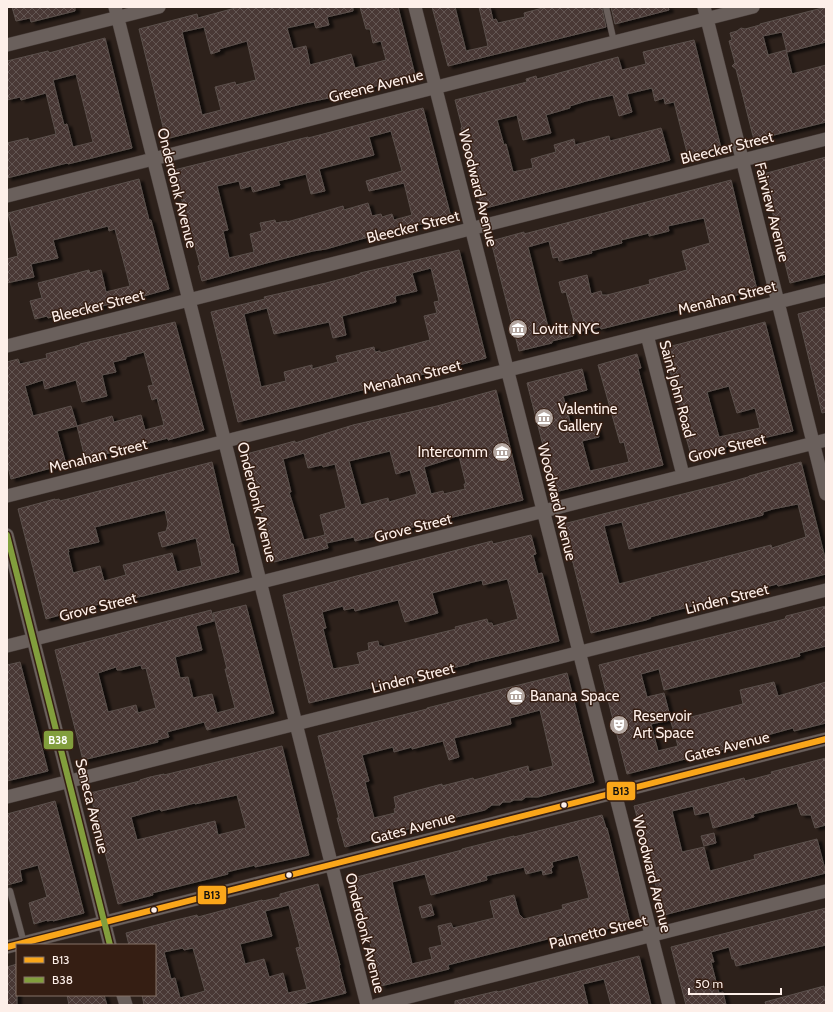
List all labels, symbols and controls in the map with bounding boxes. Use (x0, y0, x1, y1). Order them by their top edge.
street label: Greene Avenue (327, 65, 425, 106)
street label: Onderdonk Avenue (153, 126, 201, 250)
street label: Woodward Avenue (455, 127, 501, 249)
street label: Bleecker Street (679, 128, 775, 168)
street label: Fairview Avenue (751, 160, 793, 264)
street label: Bleecker Street (365, 207, 461, 247)
street label: Menahan Street (676, 277, 778, 319)
street label: Bleecker Street (50, 286, 146, 326)
museum icon: Lovitt NYC (507, 318, 529, 340)
place label: Lovitt NYC (532, 320, 599, 338)
street label: Saint John Road (655, 338, 699, 440)
street label: Menahan Street (361, 356, 463, 398)
place label: Valentine Gallery (558, 400, 618, 435)
museum icon: Valentine Gallery (533, 407, 555, 429)
street label: Grove Street (686, 430, 768, 466)
street label: Menahan Street (47, 435, 149, 477)
street label: Onderdonk Avenue (233, 440, 281, 564)
museum icon: Intercomm (491, 441, 513, 463)
street label: Woodward Avenue (534, 441, 580, 563)
place label: Intercomm (418, 443, 488, 461)
street label: Grove Street (372, 510, 454, 546)
street label: Linden Street (683, 580, 771, 618)
street label: Grove Street (57, 589, 139, 625)
street label: Linden Street (369, 659, 457, 697)
museum icon: Banana Space (505, 685, 527, 707)
place label: Banana Space (530, 687, 620, 705)
place label: Reservoir Art Space (633, 707, 694, 742)
theatre icon: Reservoir Art Space (608, 714, 630, 736)
street label: Gates Avenue (683, 728, 772, 766)
line badge: B38 (43, 730, 74, 750)
text: B38 (48, 733, 68, 747)
street label: Seneca Avenue (71, 757, 113, 856)
line badge: B13 (606, 781, 636, 801)
text: B13 (613, 784, 630, 798)
unlabelled marker (559, 800, 569, 810)
street label: Gates Avenue (369, 808, 458, 848)
street label: Woodward Avenue (629, 813, 675, 935)
unlabelled marker (284, 870, 294, 880)
street label: Onderdonk Avenue (341, 871, 389, 995)
line badge: B13 (197, 885, 227, 905)
text: B13 (204, 888, 221, 902)
unlabelled marker (149, 905, 159, 915)
street label: Palmetto Street (547, 911, 649, 953)
legend (16, 944, 156, 996)
text: B13 (52, 952, 70, 967)
scale bar (689, 970, 781, 996)
text: B38 (52, 972, 73, 987)
text: 50 m (695, 976, 723, 991)

